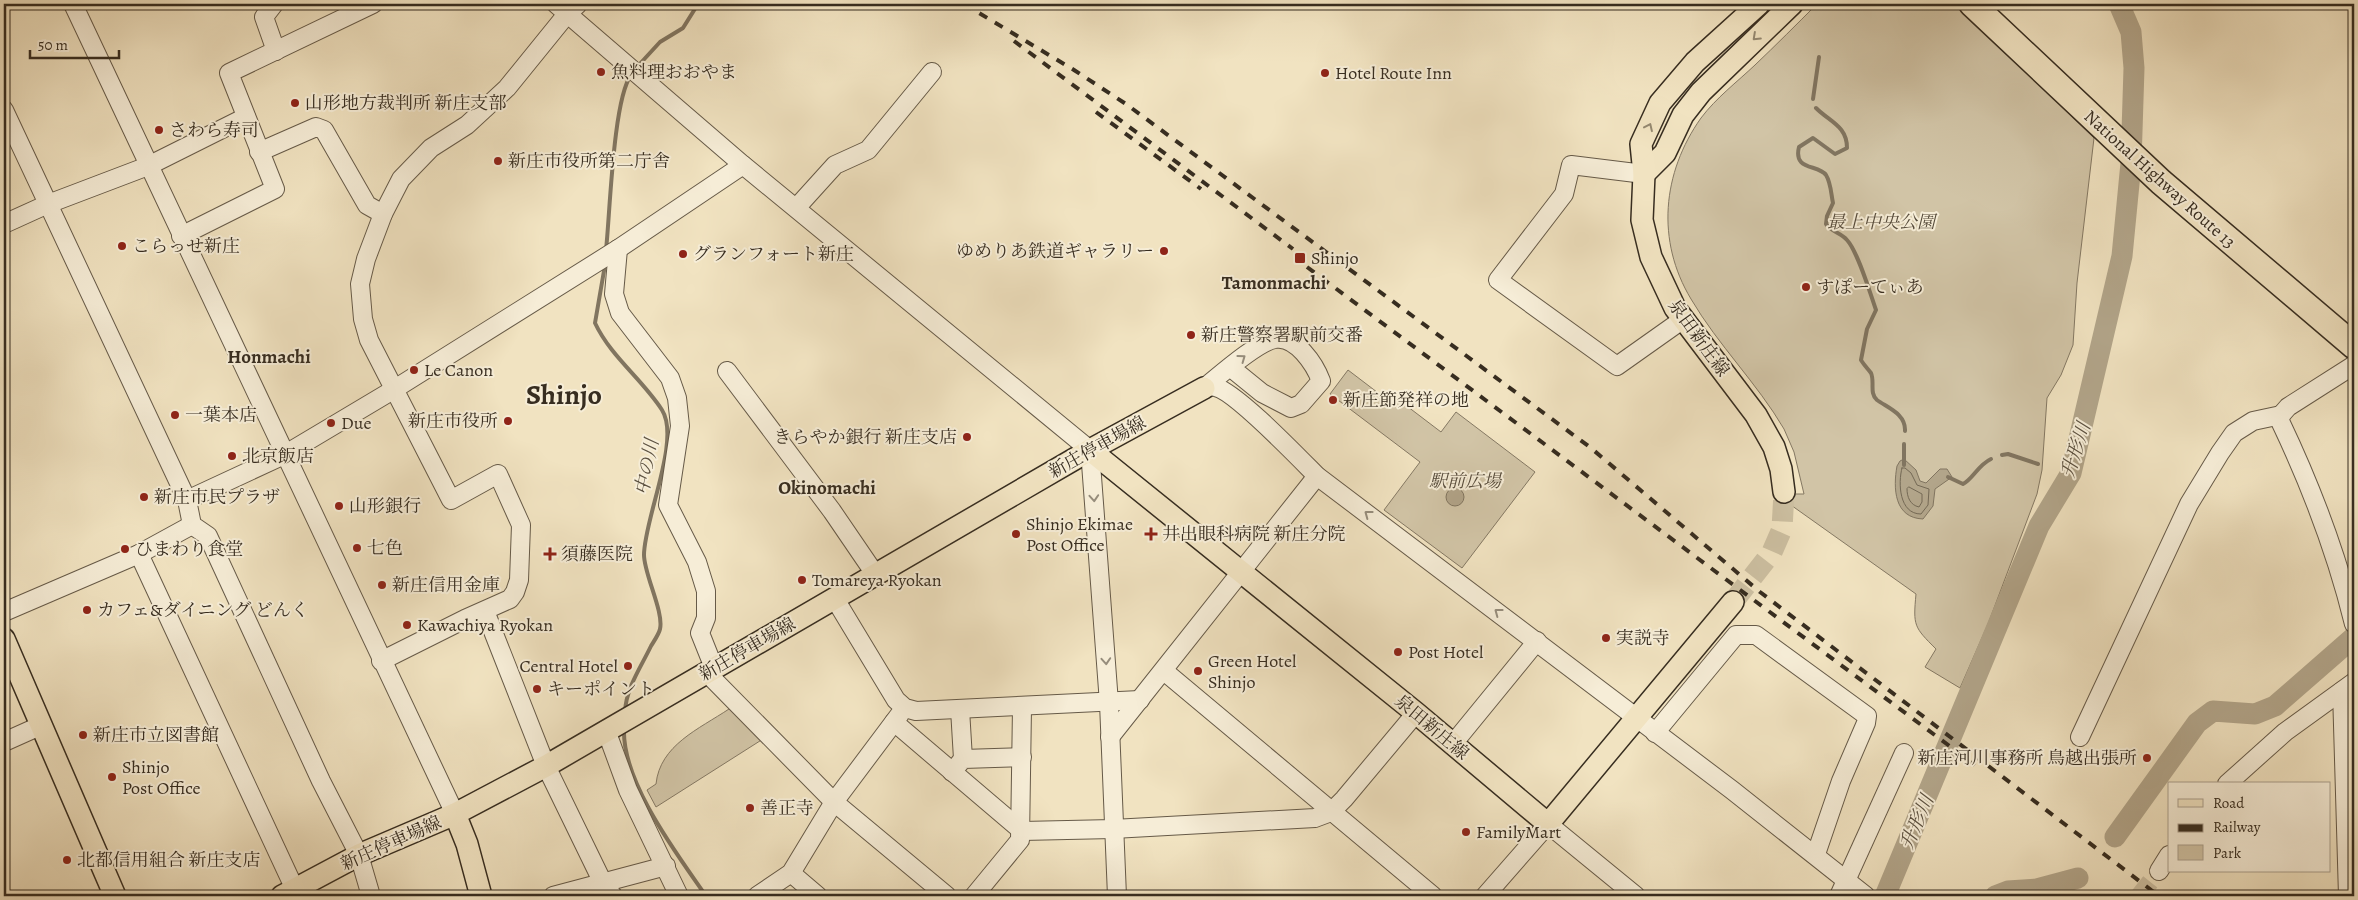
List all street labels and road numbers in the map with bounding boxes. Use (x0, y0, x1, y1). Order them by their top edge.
street label: National Highway Route 13 (2079, 104, 2241, 254)
street label: 泉田新庄線 (1663, 295, 1735, 381)
street label: 新庄停車場線 (1044, 410, 1150, 484)
street label: 新庄停車場線 (694, 612, 800, 686)
street label: 泉田新庄線 (1390, 689, 1474, 765)
street label: 新庄停車場線 (337, 810, 445, 876)

